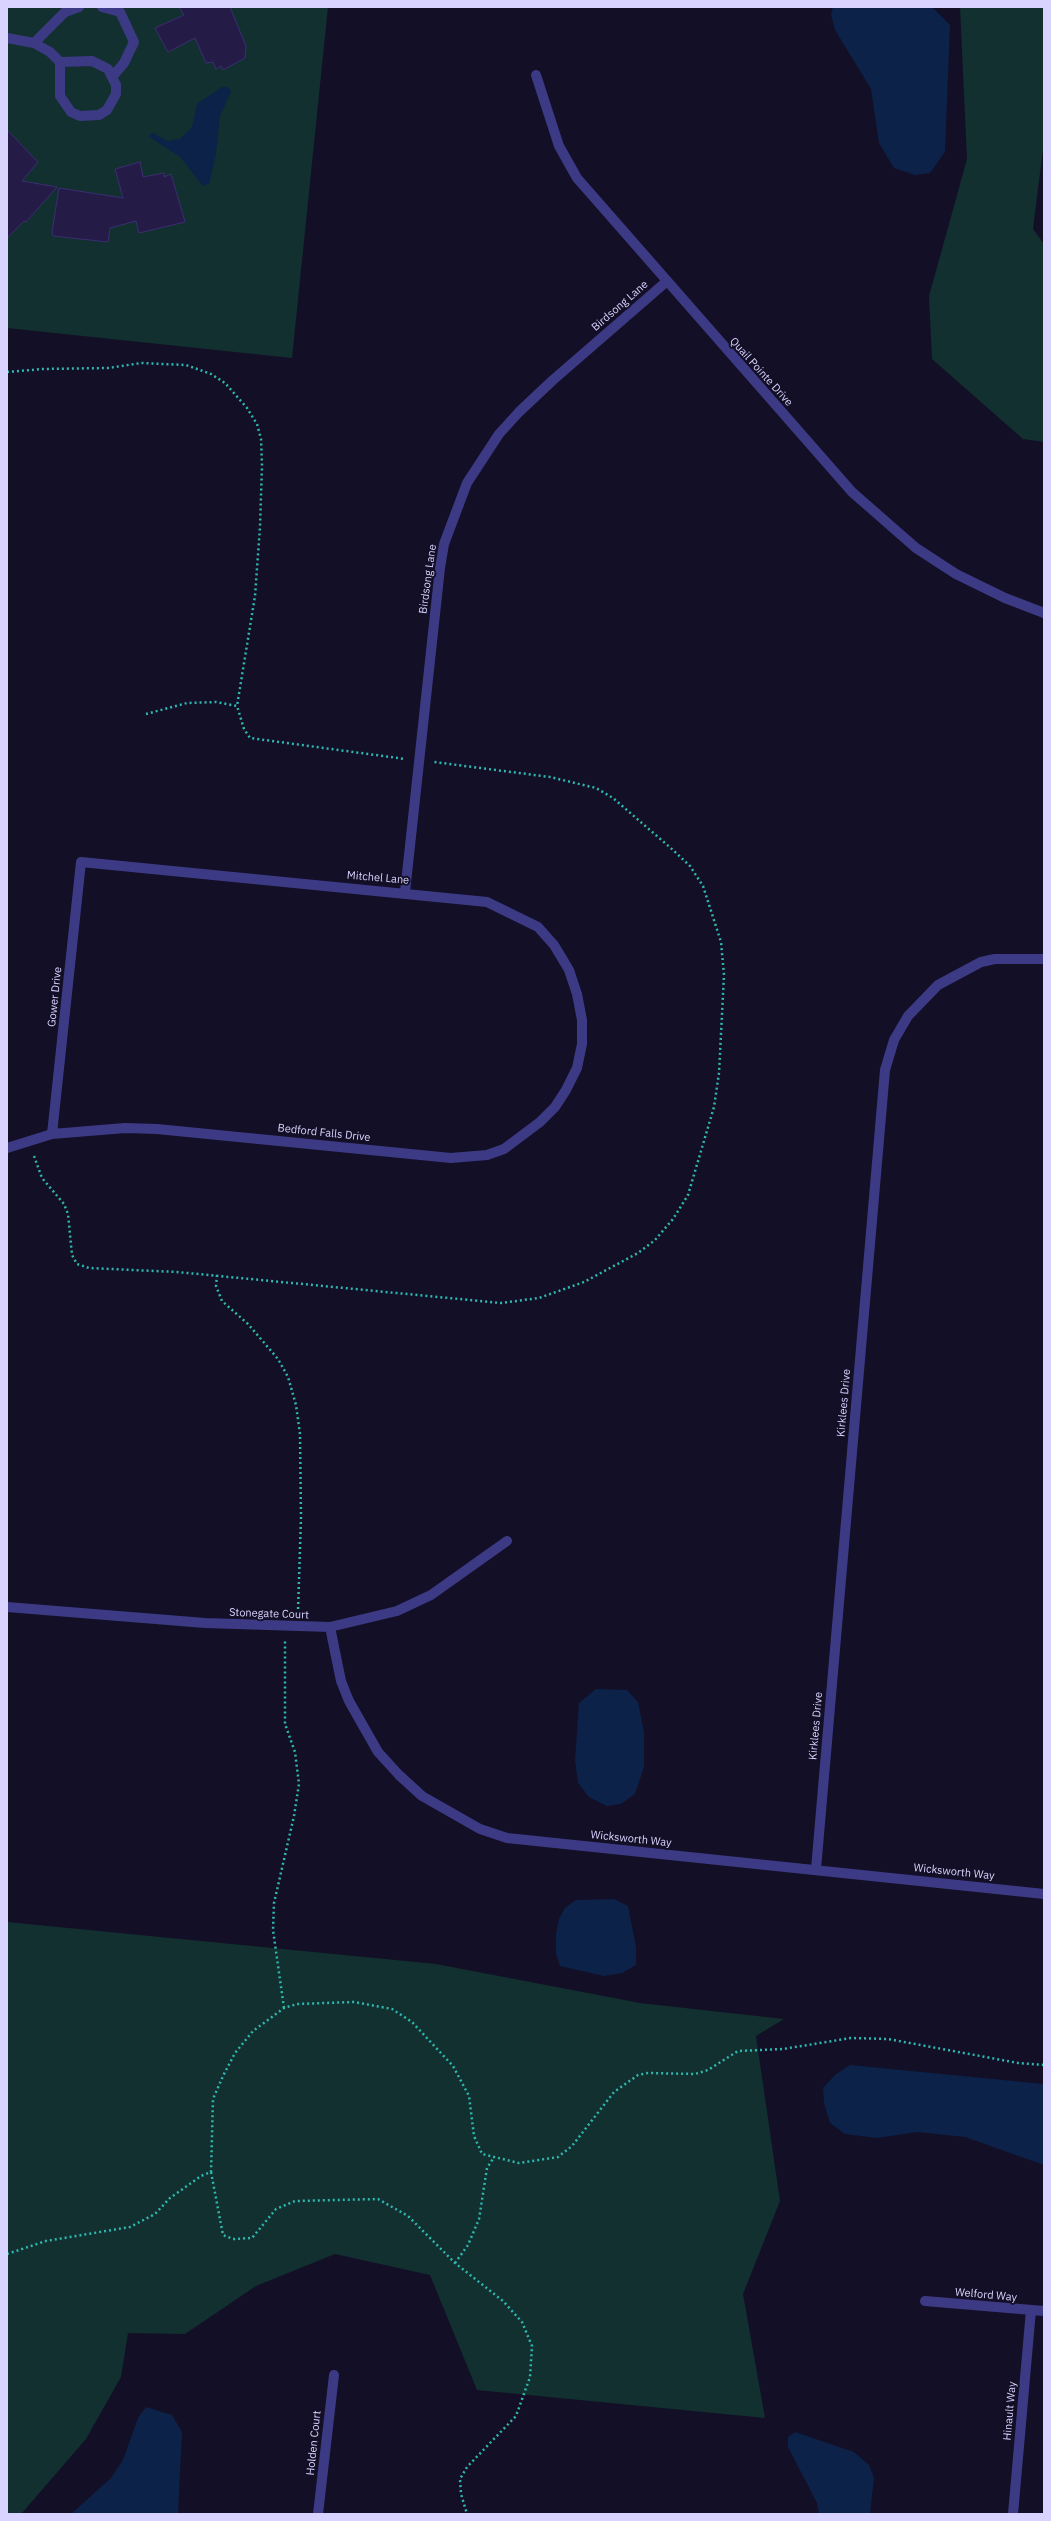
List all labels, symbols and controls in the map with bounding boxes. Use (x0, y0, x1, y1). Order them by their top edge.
street label: Birdsong Lane (589, 278, 651, 334)
street label: Quail Pointe Drive (727, 335, 795, 409)
street label: Birdsong Lane (417, 543, 439, 615)
street label: Mitchel Lane (346, 869, 410, 887)
street label: Gower Drive (45, 966, 65, 1028)
street label: Bedford Falls Drive (277, 1122, 371, 1144)
street label: Kirklees Drive (834, 1368, 854, 1438)
street label: Stonegate Court (229, 1606, 309, 1622)
street label: Kirklees Drive (806, 1691, 826, 1761)
street label: Wicksworth Way (590, 1828, 672, 1850)
street label: Wicksworth Way (913, 1861, 995, 1883)
street label: Welford Way (954, 2286, 1018, 2304)
street label: Hinault Way (1001, 2381, 1019, 2441)
street label: Holden Court (304, 2410, 324, 2476)

